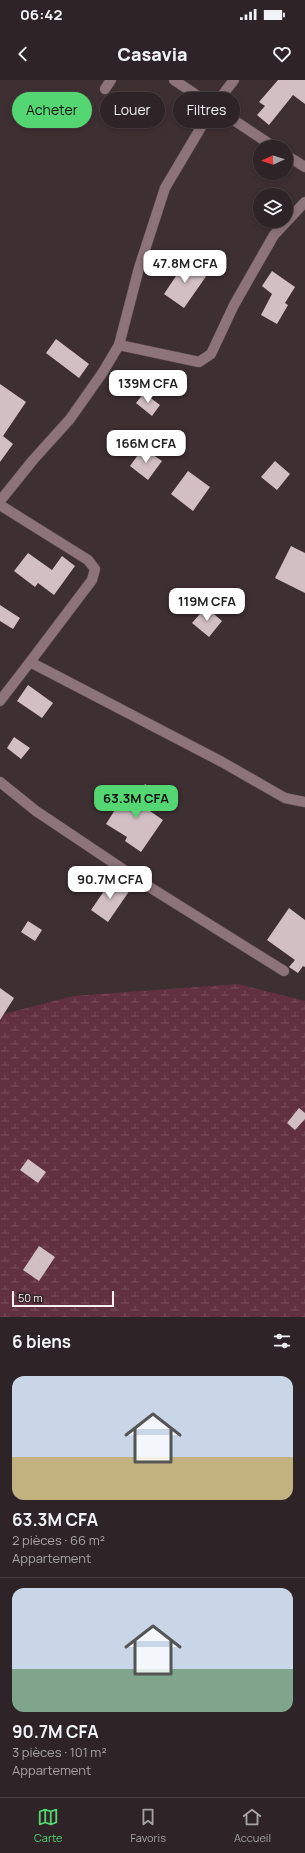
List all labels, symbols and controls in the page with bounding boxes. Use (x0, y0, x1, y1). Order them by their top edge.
text: 06:42 (20, 4, 62, 25)
text: Casavia (118, 42, 187, 66)
icon: back (12, 43, 34, 65)
icon: heart (271, 43, 293, 65)
chip: Acheter (12, 92, 92, 128)
chip: Louer (100, 92, 165, 128)
chip: Filtres (173, 92, 240, 128)
north arrow (253, 140, 293, 180)
map controls (253, 140, 293, 228)
button: layers (253, 188, 293, 228)
pin: 47.8M CFA (139, 250, 231, 284)
text: 47.8M CFA (152, 254, 218, 272)
pin: 139M CFA (107, 370, 189, 404)
text: 139M CFA (118, 374, 178, 392)
pin: 166M CFA (105, 430, 187, 464)
text: 166M CFA (116, 434, 176, 452)
pin: 119M CFA (166, 588, 248, 622)
text: 119M CFA (178, 592, 236, 610)
pin: 63.3M CFA (90, 785, 182, 819)
text: 63.3M CFA (103, 789, 169, 807)
pin: 90.7M CFA (64, 866, 156, 900)
text: 90.7M CFA (77, 870, 143, 888)
scale bar (12, 1289, 114, 1308)
text: 50 m (18, 1290, 43, 1305)
text: 6 biens (12, 1330, 71, 1353)
icon: filters (271, 1330, 293, 1352)
icon: home (117, 1402, 189, 1474)
text: 63.3M CFA (12, 1508, 98, 1531)
text: 2 pièces · 66 m² (12, 1531, 105, 1549)
text: Appartement (12, 1549, 91, 1567)
icon: home (117, 1614, 189, 1686)
text: 90.7M CFA (12, 1720, 99, 1743)
text: 3 pièces · 101 m² (12, 1743, 107, 1761)
text: Appartement (12, 1761, 91, 1779)
tab: Carte (34, 1806, 63, 1845)
tab: Favoris (131, 1806, 166, 1845)
tab: Accueil (234, 1806, 271, 1845)

